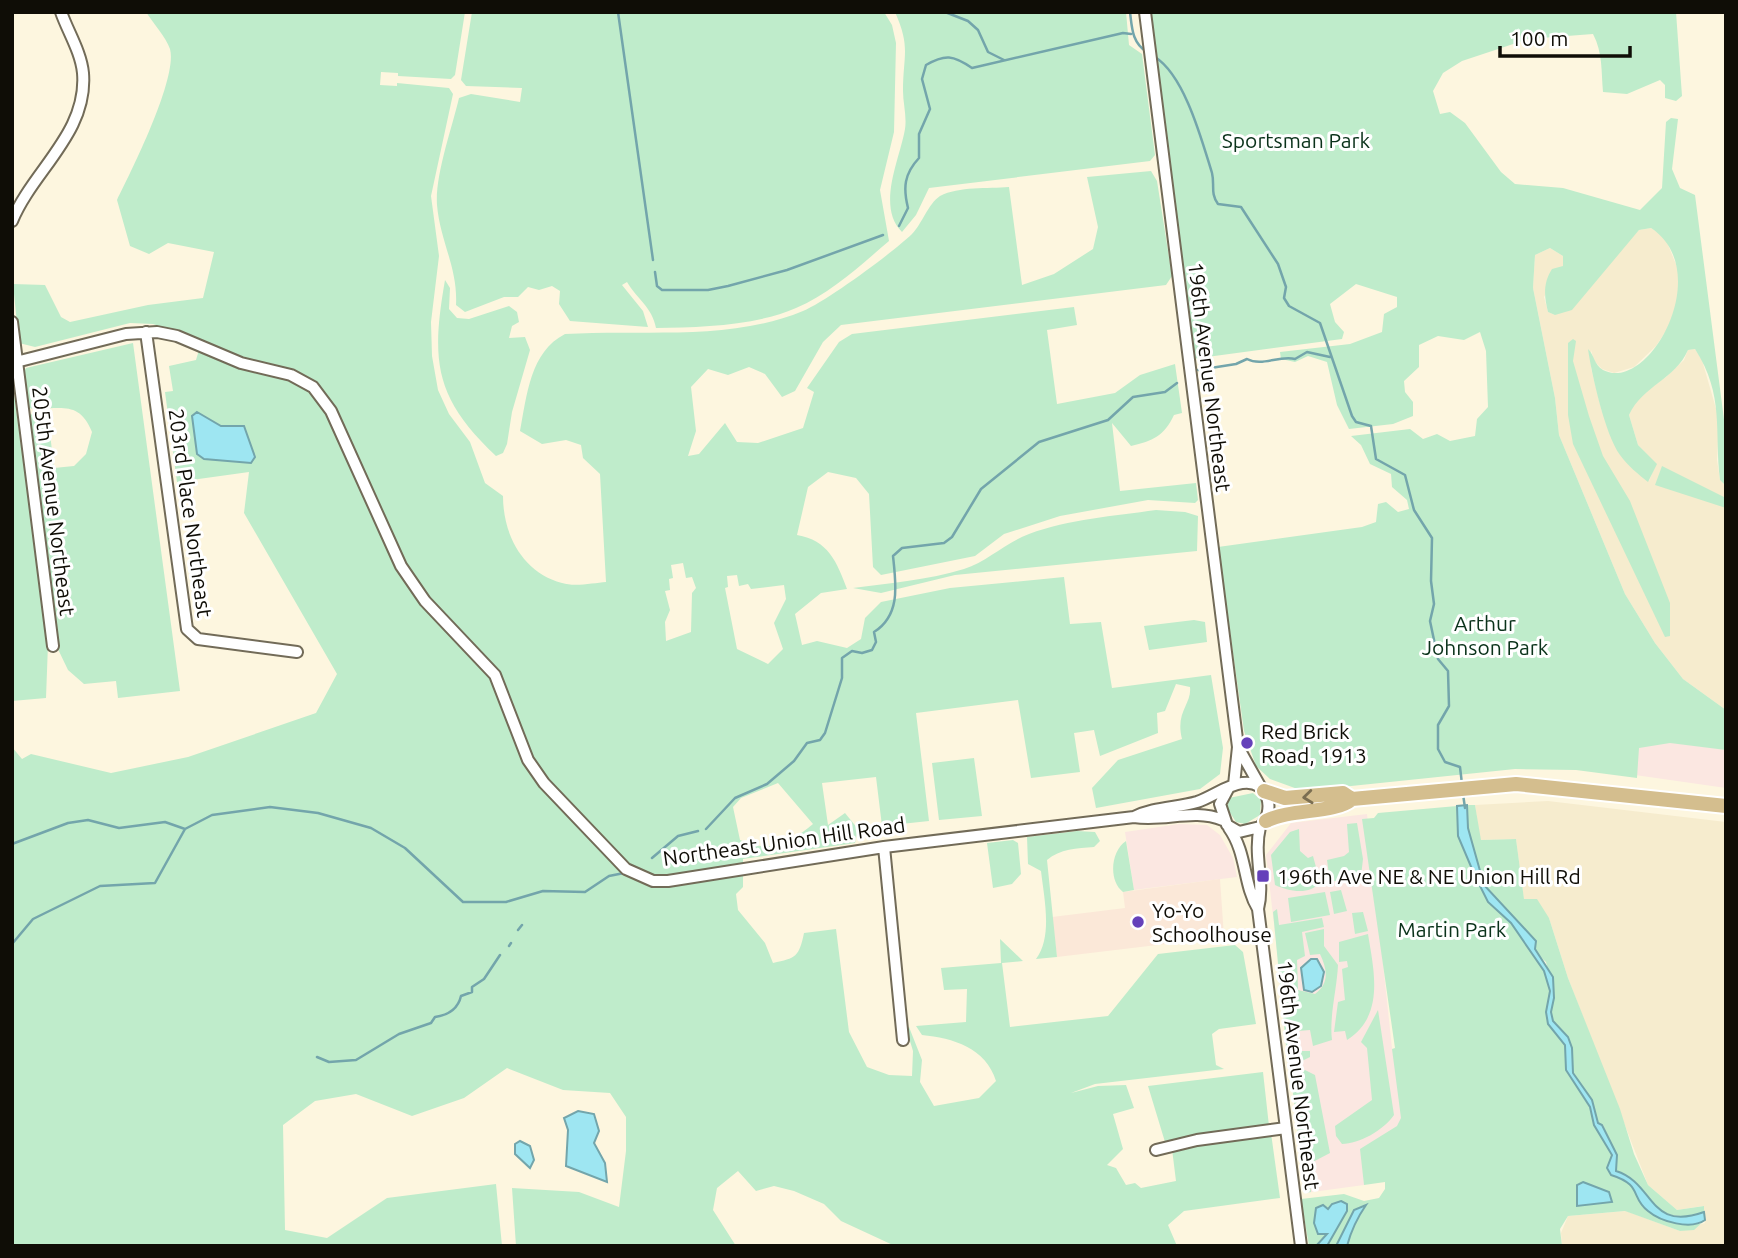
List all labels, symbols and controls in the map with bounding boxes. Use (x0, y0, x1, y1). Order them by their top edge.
scale bar (1500, 14, 1630, 58)
text: 100 m (1510, 26, 1568, 50)
park label: Sportsman Park (1222, 128, 1371, 152)
street label: 196th Avenue Northeast (1184, 261, 1236, 493)
street label: 205th Avenue Northeast (28, 385, 80, 617)
street label: 203rd Place Northeast (164, 407, 218, 619)
park label: Arthur Johnson Park (1422, 611, 1549, 659)
place label: Red Brick Road, 1913 (1261, 719, 1367, 767)
marker: Red Brick Road, 1913 (1239, 735, 1255, 751)
one-way arrow (1302, 789, 1313, 804)
street label: Northeast Union Hill Road (661, 812, 907, 870)
place label: 196th Ave NE & NE Union Hill Rd (1277, 864, 1581, 888)
marker: 196th Ave NE & NE Union Hill Rd (1255, 868, 1271, 884)
place label: Yo-Yo Schoolhouse (1152, 898, 1272, 946)
marker: Yo-Yo Schoolhouse (1130, 914, 1146, 930)
park label: Martin Park (1398, 917, 1507, 941)
street label: 196th Avenue Northeast (1273, 959, 1325, 1191)

